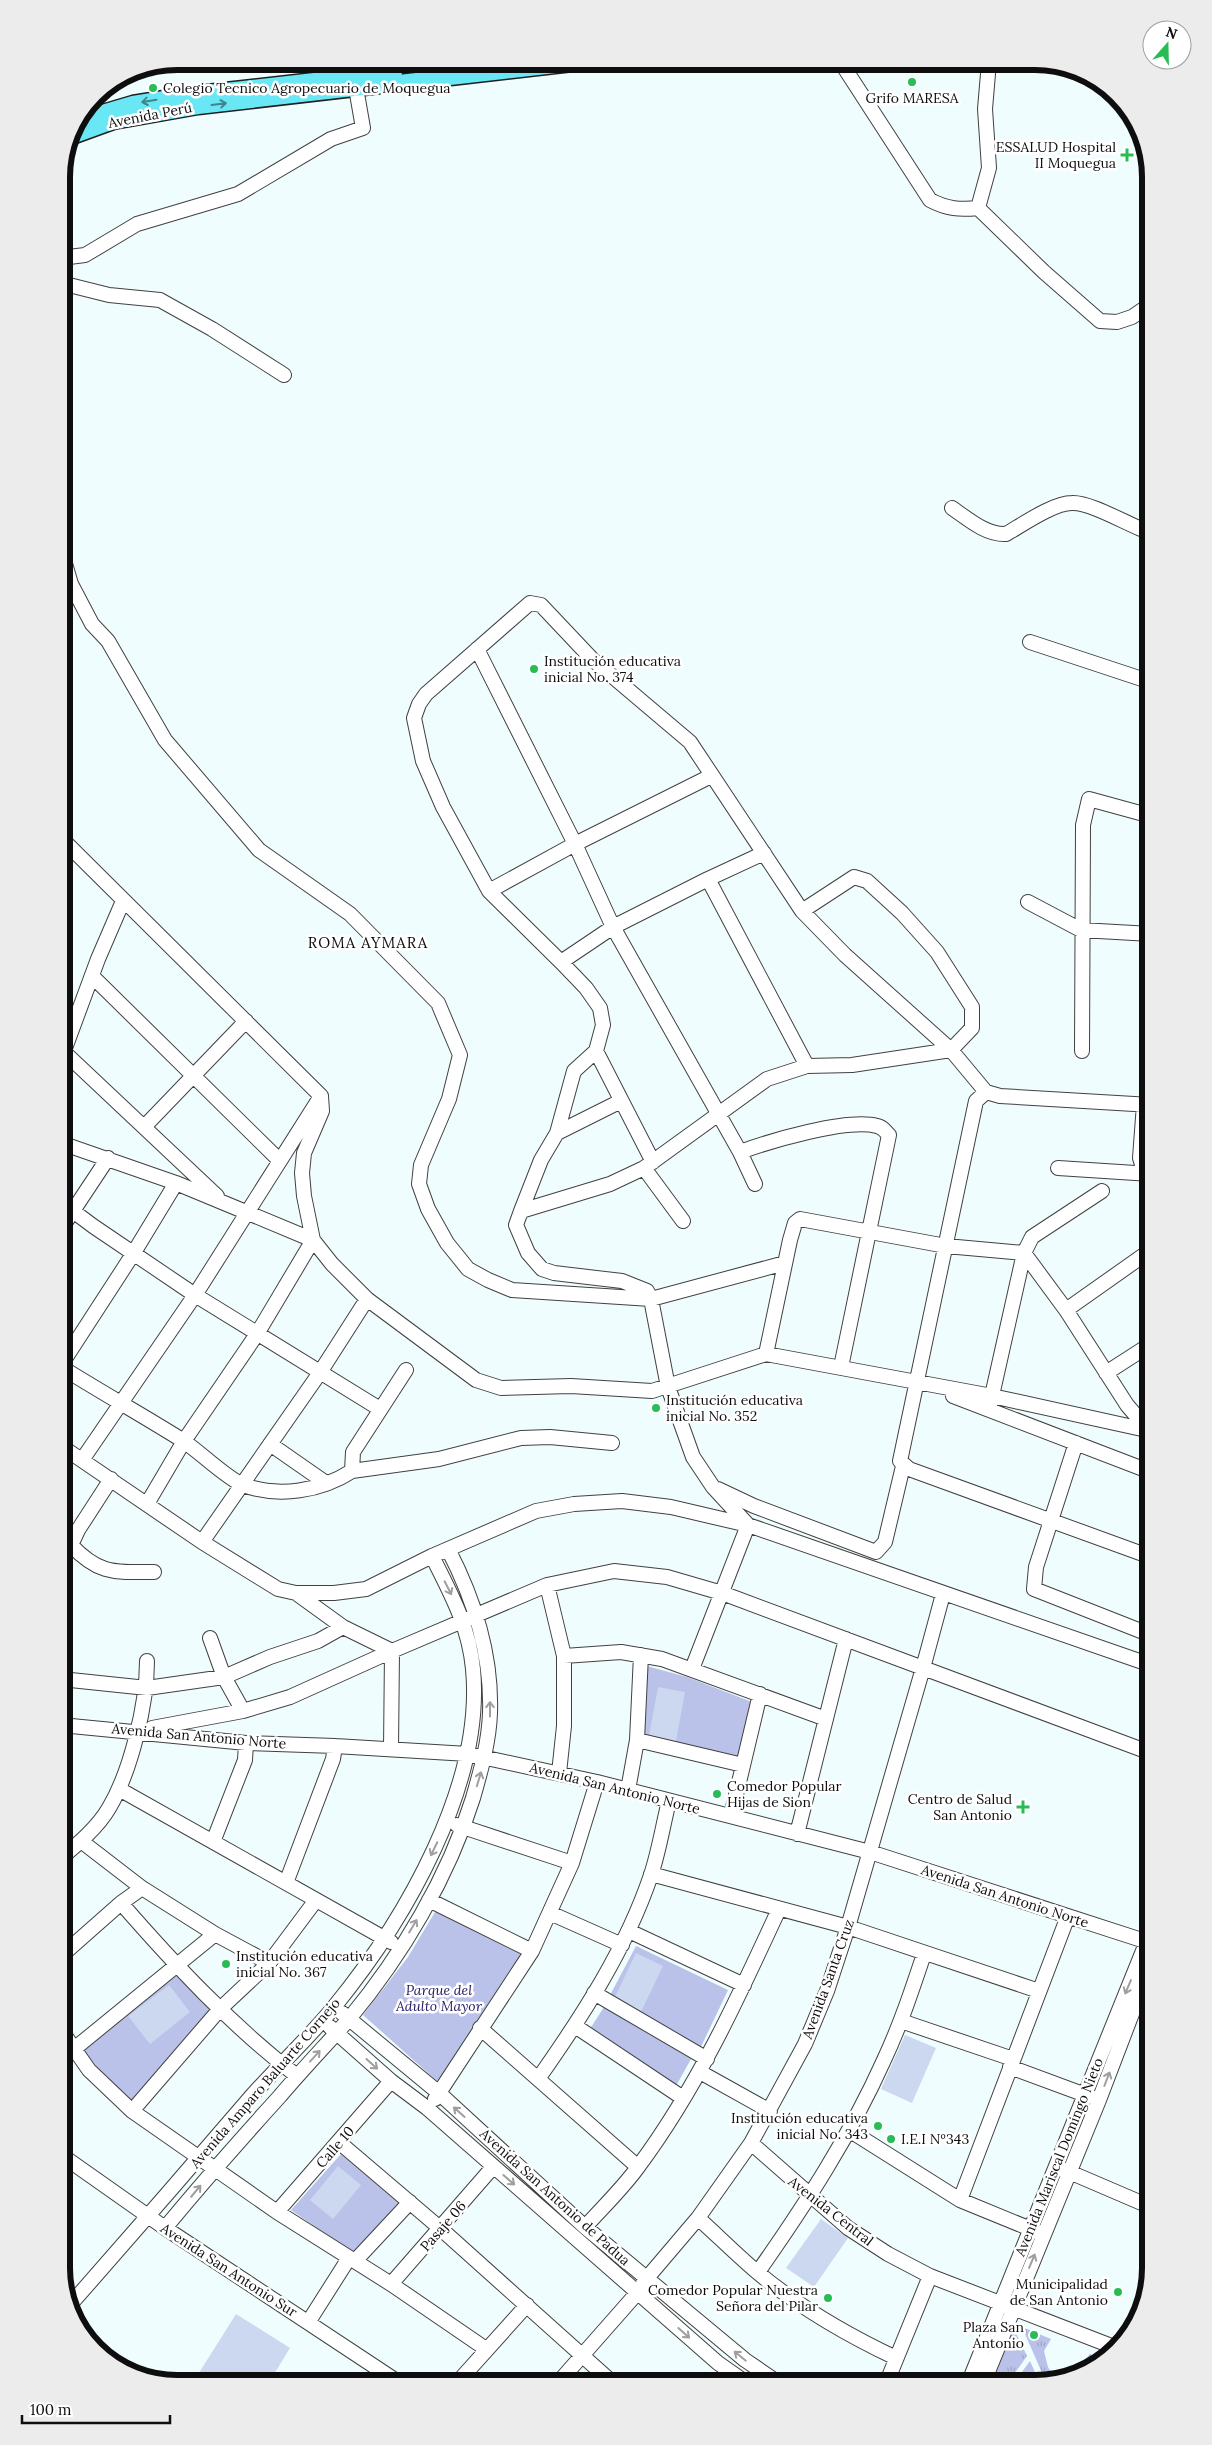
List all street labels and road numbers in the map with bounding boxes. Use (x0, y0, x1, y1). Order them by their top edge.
street label: Avenida Perú (106, 98, 194, 132)
street label: Avenida San Antonio Norte (110, 1719, 287, 1753)
street label: Avenida San Antonio Norte (527, 1758, 703, 1818)
street label: Avenida San Antonio Norte (918, 1860, 1091, 1932)
street label: Avenida Santa Cruz (798, 1917, 858, 2042)
street label: Avenida Amparo Baluarte Cornejo (186, 1994, 344, 2173)
street label: Avenida Mariscal Domingo Nieto (1011, 2055, 1107, 2260)
street label: Calle 10 (312, 2122, 358, 2172)
street label: Avenida San Antonio de Padua (475, 2124, 634, 2269)
street label: Avenida Central (784, 2172, 877, 2250)
street label: Pasaje 06 (416, 2197, 470, 2255)
street label: Avenida San Antonio Sur (156, 2218, 301, 2321)

